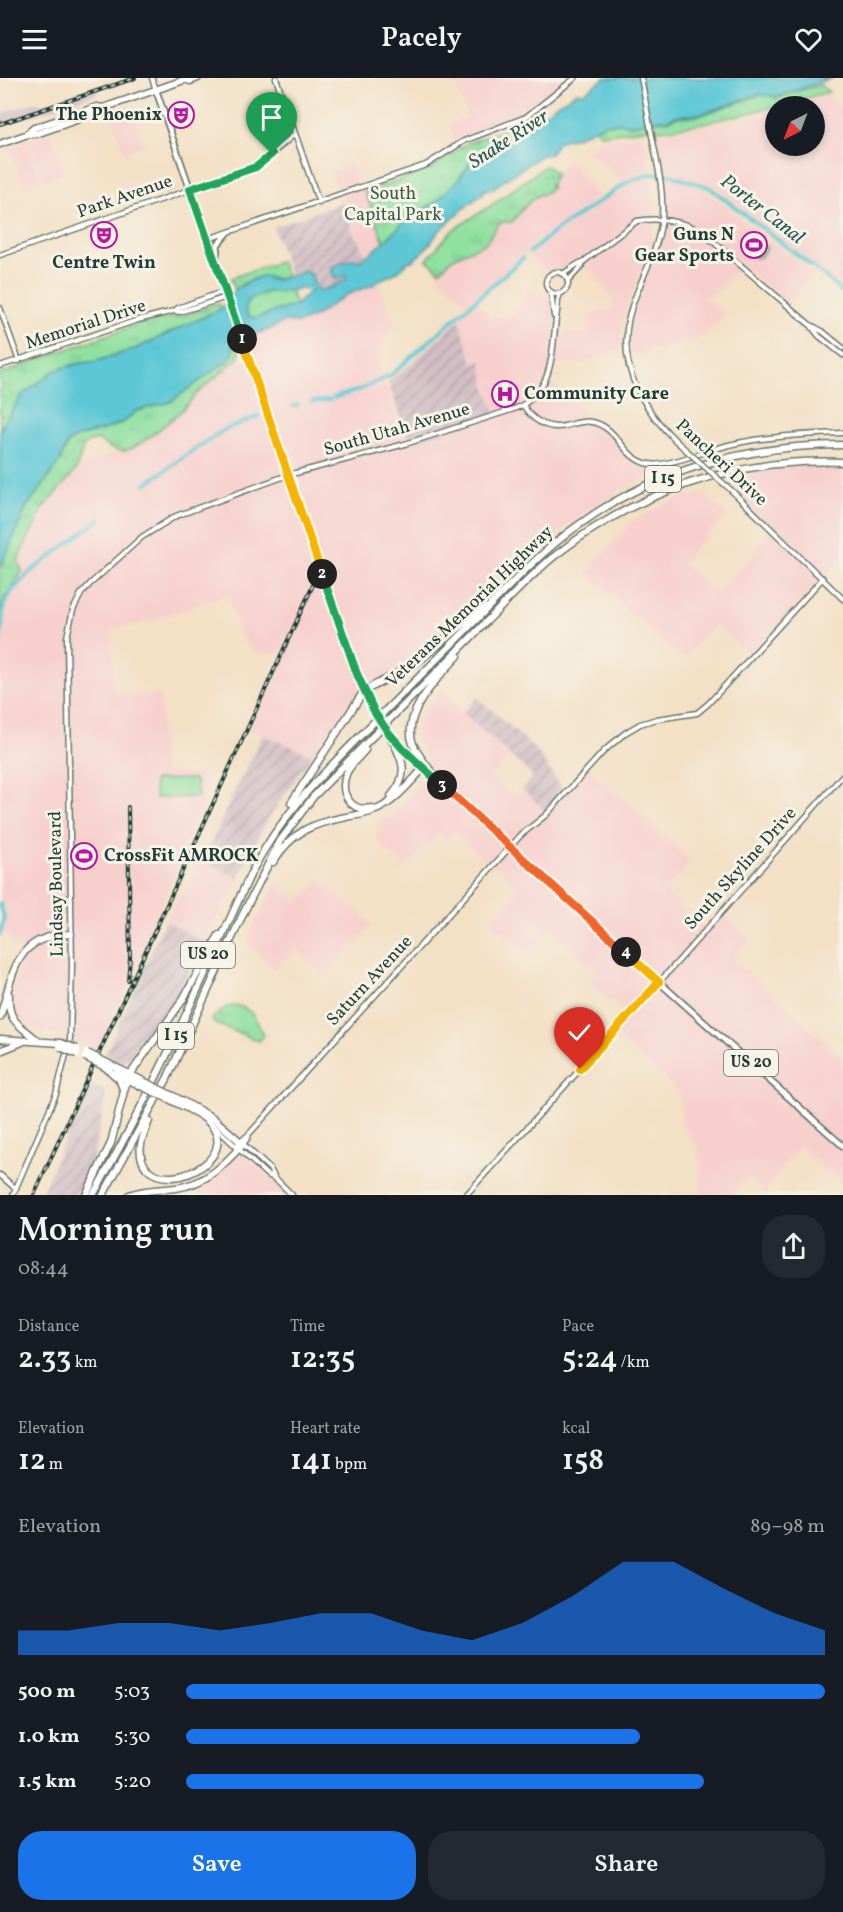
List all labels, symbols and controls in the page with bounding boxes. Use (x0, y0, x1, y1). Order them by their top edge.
text: Pacely (381, 20, 462, 58)
icon: menu (18, 23, 51, 56)
icon: heart (792, 23, 825, 56)
pin (246, 92, 297, 154)
north arrow (765, 96, 825, 156)
map controls (765, 96, 825, 156)
theatre icon: The Phoenix (166, 100, 196, 130)
icon: arrive (255, 101, 288, 134)
place label: The Phoenix (55, 103, 162, 128)
water label: Snake River (463, 103, 555, 176)
water label: Porter Canal (714, 168, 810, 252)
street label: Park Avenue (74, 169, 176, 225)
park label: South Capital Park (344, 182, 442, 228)
theatre icon: Centre Twin (89, 220, 119, 250)
place label: Guns N Gear Sports (635, 223, 734, 269)
sports icon: Guns N Gear Sports (739, 230, 769, 260)
place label: Centre Twin (52, 251, 156, 276)
street label: Memorial Drive (23, 294, 149, 356)
pin: 1 (227, 324, 257, 354)
text: 1 (239, 328, 245, 350)
hospital icon: Community Care (490, 379, 520, 409)
place label: Community Care (524, 382, 669, 407)
street label: South Utah Avenue (321, 397, 473, 463)
street label: Pancheri Drive (669, 414, 773, 512)
road number: I 15 (645, 466, 681, 492)
street label: Veterans Memorial Highway (381, 520, 559, 694)
pin: 2 (307, 559, 337, 589)
text: 2 (318, 563, 326, 585)
pin: 3 (427, 770, 457, 800)
text: 3 (438, 774, 446, 796)
street label: South Skyline Drive (679, 802, 803, 936)
street label: Lindsay Boulevard (43, 811, 71, 957)
sports icon: CrossFit AMROCK (69, 841, 99, 871)
place label: CrossFit AMROCK (104, 844, 259, 869)
street label: Saturn Avenue (321, 930, 419, 1032)
pin: 4 (611, 937, 641, 967)
text: 4 (621, 941, 631, 963)
road number: US 20 (181, 942, 235, 968)
pin (554, 1007, 605, 1069)
icon: check (563, 1016, 596, 1049)
road number: I 15 (158, 1023, 194, 1049)
road number: US 20 (724, 1050, 778, 1076)
text: Morning run (18, 1209, 215, 1255)
button: share (762, 1215, 825, 1278)
text: 08:44 (18, 1255, 69, 1283)
text: Distance (18, 1316, 79, 1338)
text: Time (290, 1316, 325, 1338)
text: Pace (562, 1316, 594, 1338)
text: 2.33 (18, 1338, 71, 1380)
text: 12:35 (290, 1338, 355, 1380)
text: 5:24 (562, 1338, 618, 1380)
text: km (71, 1352, 98, 1374)
text: /km (618, 1352, 650, 1374)
text: Elevation (18, 1418, 85, 1440)
text: Heart rate (290, 1418, 361, 1440)
text: kcal (562, 1418, 590, 1440)
text: 12 (18, 1440, 46, 1482)
text: 141 (290, 1440, 332, 1482)
text: 158 (562, 1440, 604, 1482)
text: m (46, 1454, 63, 1476)
text: bpm (332, 1454, 367, 1476)
text: Elevation (18, 1513, 101, 1541)
text: 89–98 m (750, 1513, 825, 1541)
text: 500 m (18, 1678, 76, 1706)
text: 5:03 (114, 1678, 150, 1706)
text: 1.0 km (18, 1723, 80, 1751)
text: 5:30 (114, 1723, 150, 1751)
text: 1.5 km (18, 1768, 77, 1796)
text: 5:20 (114, 1768, 151, 1796)
button: Save (18, 1831, 416, 1900)
button: Share (428, 1831, 825, 1900)

